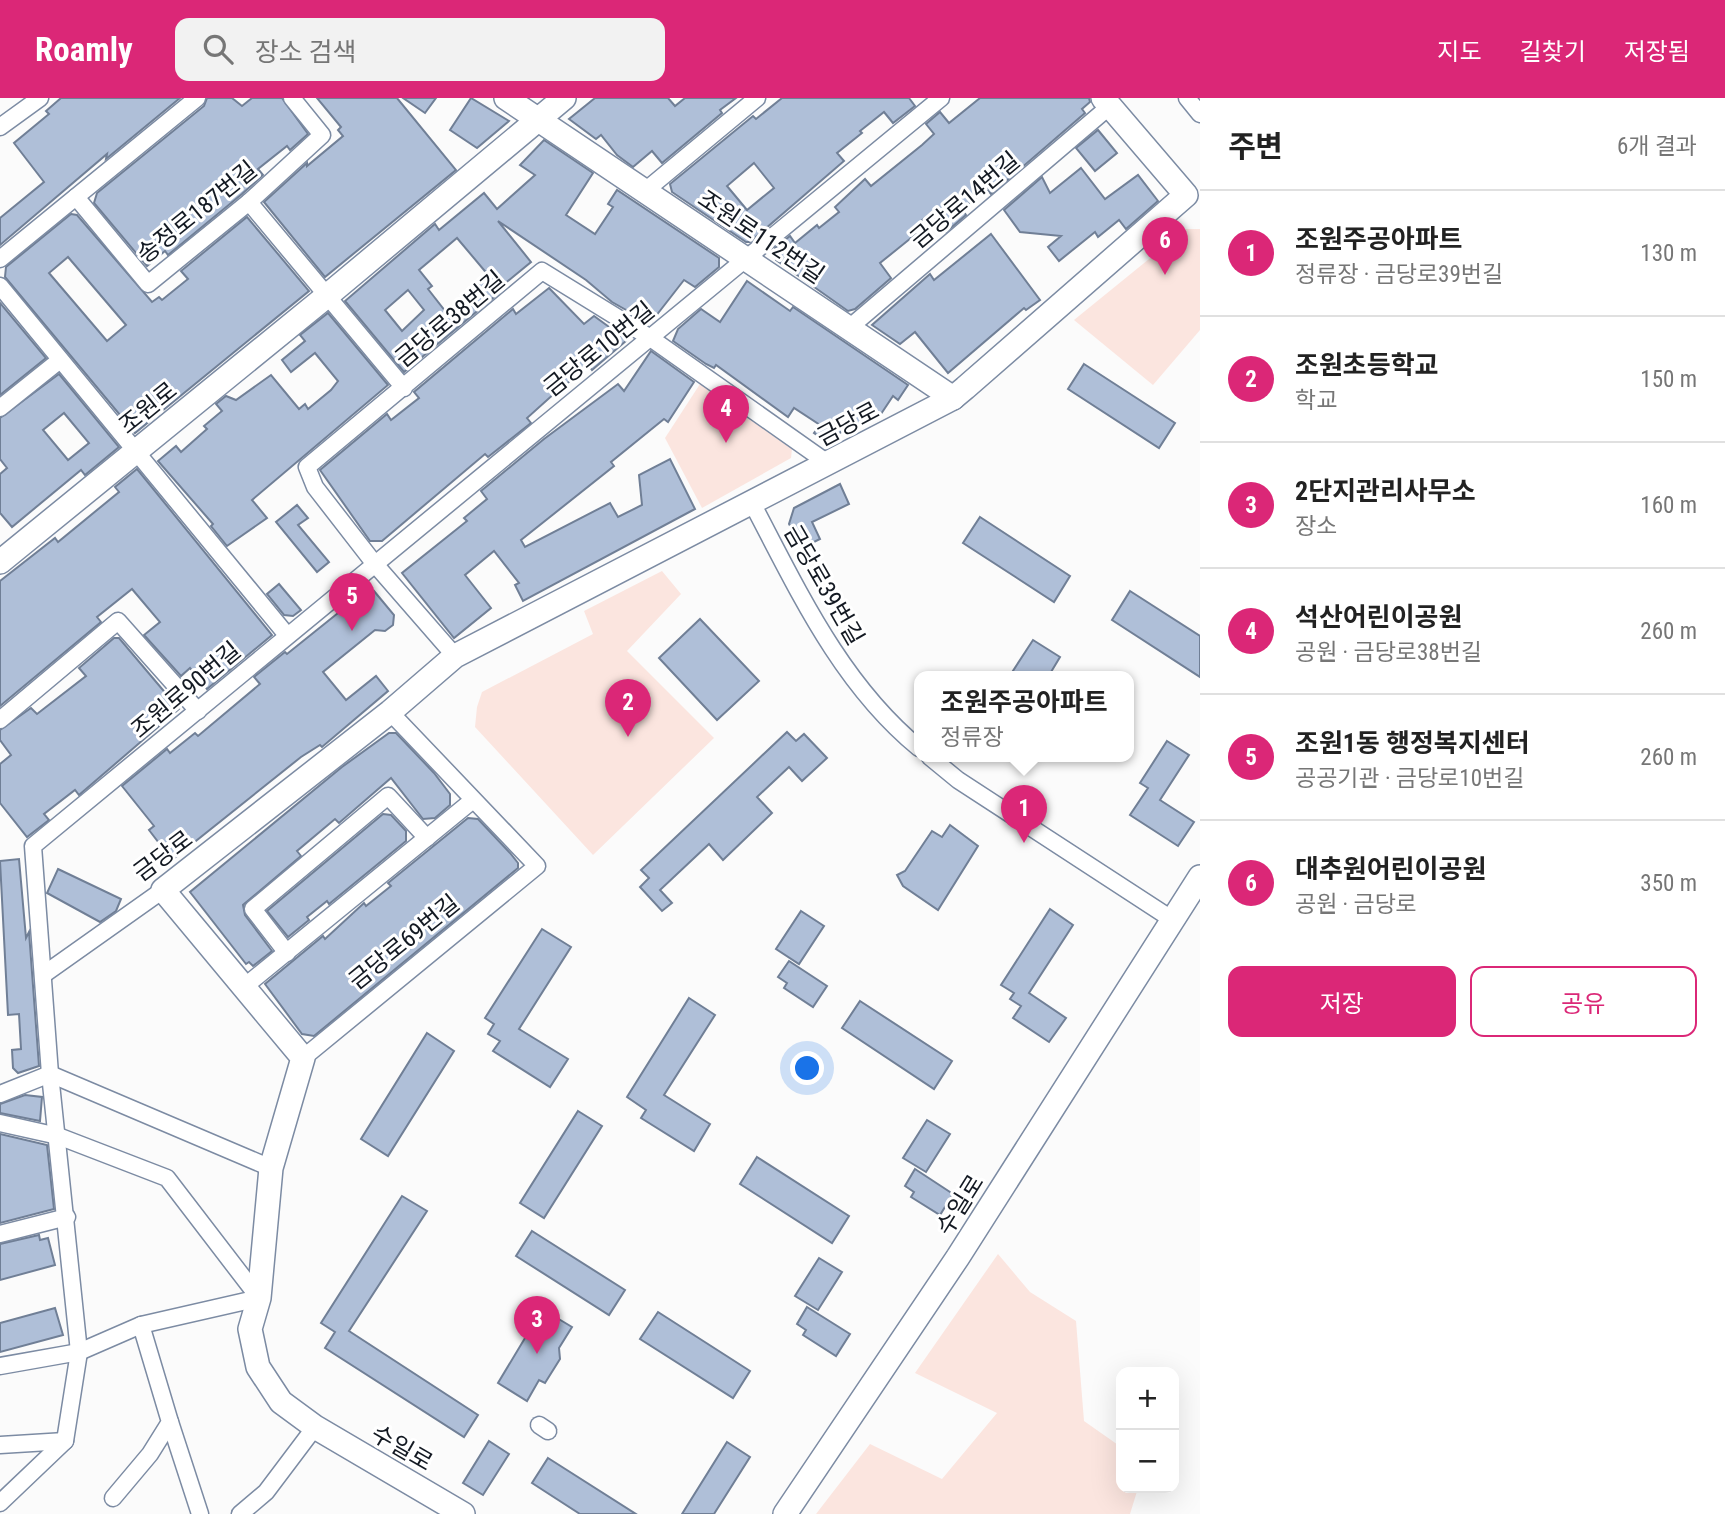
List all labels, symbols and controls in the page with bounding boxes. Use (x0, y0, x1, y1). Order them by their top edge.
search box (175, 18, 665, 81)
text: Roamly (35, 30, 133, 69)
icon: search (199, 30, 237, 68)
text: 장소 검색 (255, 37, 356, 67)
text: 지도 (1437, 38, 1482, 66)
text: 길찾기 (1520, 38, 1586, 66)
text: 저장됨 (1624, 38, 1690, 66)
text: 주변 (1228, 129, 1283, 164)
text: 6개 결과 (1617, 133, 1697, 160)
street label: 금당로14번길 (905, 146, 1025, 254)
street label: 송정로187번길 (131, 155, 263, 269)
street label: 조원로112번길 (693, 185, 829, 289)
pin: 6 (1142, 217, 1188, 275)
text: 조원주공아파트 (1295, 224, 1462, 254)
text: 1 (1245, 240, 1257, 267)
text: 130 m (1640, 240, 1697, 267)
text: 정류장 · 금당로39번길 (1295, 261, 1503, 288)
street label: 금당로38번길 (390, 265, 510, 373)
street label: 금당로10번길 (538, 296, 660, 402)
text: 조원초등학교 (1295, 350, 1439, 380)
text: 2 (1245, 366, 1257, 393)
text: 150 m (1640, 366, 1697, 393)
street label: 조원로 (113, 376, 183, 440)
pin: 4 (703, 385, 749, 443)
text: 학교 (1295, 387, 1337, 414)
street label: 금당로 (812, 396, 884, 452)
text: 2단지관리사무소 (1295, 476, 1476, 506)
text: 3 (1245, 492, 1257, 519)
text: 160 m (1640, 492, 1697, 519)
text: 장소 (1295, 513, 1337, 540)
street label: 금당로39번길 (778, 520, 870, 650)
pin: 5 (329, 573, 375, 631)
text: 석산어린이공원 (1295, 602, 1462, 632)
text: 4 (1245, 618, 1257, 645)
text: 260 m (1640, 618, 1697, 645)
street label: 조원로90번길 (126, 636, 246, 744)
text: 공원 · 금당로38번길 (1295, 639, 1482, 666)
popup (914, 671, 1134, 762)
pin: 2 (605, 679, 651, 737)
text: 조원주공아파트 (940, 687, 1108, 717)
text: 정류장 (940, 724, 1004, 751)
text: 조원1동 행정복지센터 (1295, 728, 1529, 758)
text: 5 (1245, 744, 1257, 771)
text: 260 m (1640, 744, 1697, 771)
text: 공공기관 · 금당로10번길 (1295, 765, 1524, 792)
pin: 1 (1001, 785, 1047, 843)
street label: 금당로 (128, 825, 198, 887)
text: 대추원어린이공원 (1295, 854, 1486, 884)
text: 6 (1245, 870, 1257, 897)
text: 350 m (1640, 870, 1697, 897)
street label: 금당로69번길 (343, 889, 465, 995)
text: 공원 · 금당로 (1295, 891, 1417, 918)
button: 저장 (1228, 966, 1456, 1037)
button: 공유 (1470, 966, 1697, 1037)
your location (790, 1051, 824, 1085)
street label: 수일로 (931, 1169, 989, 1241)
pin: 3 (514, 1296, 560, 1354)
map controls (1116, 1367, 1179, 1493)
button: + (1116, 1367, 1179, 1430)
street label: 수일로 (366, 1419, 438, 1477)
button: − (1116, 1430, 1179, 1493)

